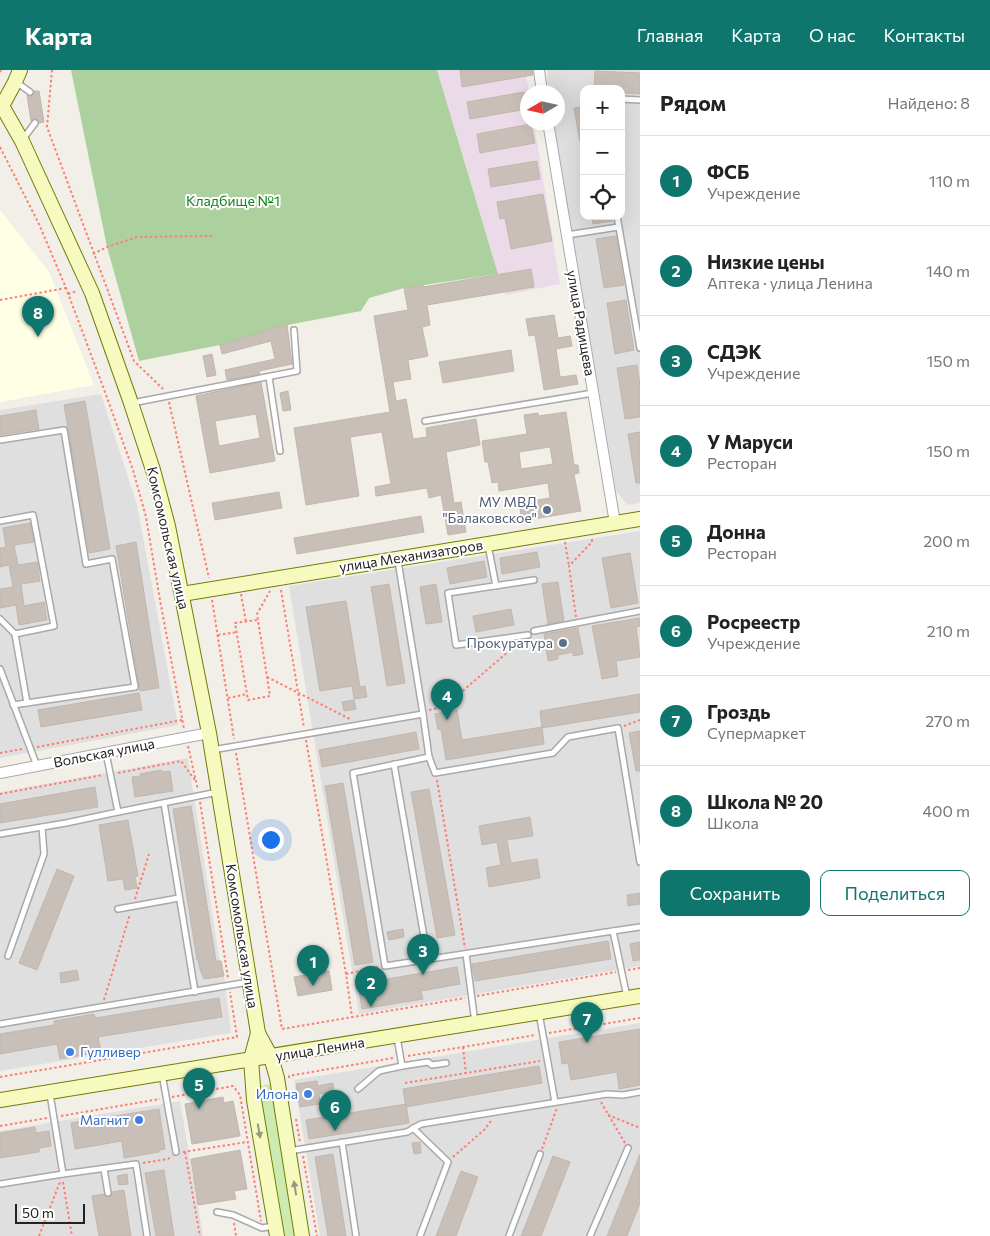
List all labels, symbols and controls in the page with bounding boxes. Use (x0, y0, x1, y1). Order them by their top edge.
text: Карта (25, 21, 92, 50)
text: Главная (637, 24, 703, 46)
text: Карта (731, 24, 781, 46)
text: О нас (809, 24, 856, 46)
text: Контакты (884, 24, 965, 46)
north arrow (520, 85, 565, 130)
map controls (580, 85, 625, 220)
button: + (580, 85, 625, 130)
text: Рядом (660, 90, 726, 115)
text: Найдено: 8 (887, 93, 970, 112)
button: − (580, 130, 625, 175)
text: ФСБ (707, 160, 749, 183)
text: 1 (672, 171, 680, 190)
text: 110 m (929, 171, 970, 190)
button: locate (580, 175, 625, 220)
text: Учреждение (707, 183, 800, 202)
park label: Кладбище №1 (186, 192, 280, 209)
text: Низкие цены (707, 250, 825, 273)
text: 2 (671, 261, 681, 280)
text: 140 m (926, 261, 970, 280)
street label: улица Радищева (564, 269, 599, 377)
text: Аптека · улица Ленина (707, 273, 873, 292)
pin: 8 (22, 296, 54, 337)
text: СДЭК (707, 340, 762, 363)
text: 3 (671, 351, 681, 370)
text: 150 m (927, 351, 970, 370)
text: Учреждение (707, 363, 800, 382)
text: У Маруси (707, 430, 793, 453)
text: 4 (671, 441, 681, 460)
text: 150 m (927, 441, 970, 460)
text: Ресторан (707, 453, 777, 472)
street label: Комсомольская улица (144, 465, 193, 611)
place label: МУ МВД "Балаковское" (442, 493, 537, 526)
marker: МУ МВД "Балаковское" (541, 504, 553, 516)
text: Донна (707, 520, 766, 543)
text: 5 (671, 531, 681, 550)
text: 200 m (923, 531, 970, 550)
street label: улица Механизаторов (338, 536, 484, 575)
text: Ресторан (707, 543, 777, 562)
text: Росреестр (707, 610, 800, 633)
text: 6 (671, 621, 681, 640)
text: 210 m (927, 621, 970, 640)
text: Учреждение (707, 633, 800, 652)
place label: Прокуратура (467, 634, 553, 651)
marker: Прокуратура (557, 637, 569, 649)
pin: 4 (431, 679, 463, 720)
text: Гроздь (707, 700, 771, 723)
text: 7 (672, 711, 680, 730)
text: 270 m (925, 711, 970, 730)
text: Супермаркет (707, 723, 806, 742)
street label: Вольская улица (52, 734, 156, 771)
text: Школа № 20 (707, 790, 823, 813)
text: 8 (671, 801, 681, 820)
text: 400 m (922, 801, 970, 820)
text: Школа (707, 813, 759, 832)
your location (258, 827, 284, 853)
street label: Комсомольская улица (223, 863, 262, 1009)
button: Сохранить (660, 870, 810, 916)
button: Поделиться (820, 870, 970, 916)
pin: 3 (407, 934, 439, 975)
pin: 1 (297, 945, 329, 986)
pin: 2 (355, 966, 387, 1007)
pin: 7 (571, 1002, 603, 1043)
street label: улица Ленина (274, 1033, 366, 1064)
place label: Гулливер (80, 1043, 141, 1060)
marker: Гулливер (64, 1046, 76, 1058)
pin: 5 (183, 1068, 215, 1109)
place label: Илона (256, 1085, 298, 1102)
marker: Илона (302, 1088, 314, 1100)
pin: 6 (319, 1090, 351, 1131)
place label: Магнит (80, 1111, 129, 1128)
marker: Магнит (133, 1114, 145, 1126)
one-way arrow (255, 1124, 263, 1140)
one-way arrow (291, 1179, 299, 1195)
scale bar (15, 1201, 85, 1224)
text: 50 m (22, 1204, 54, 1221)

